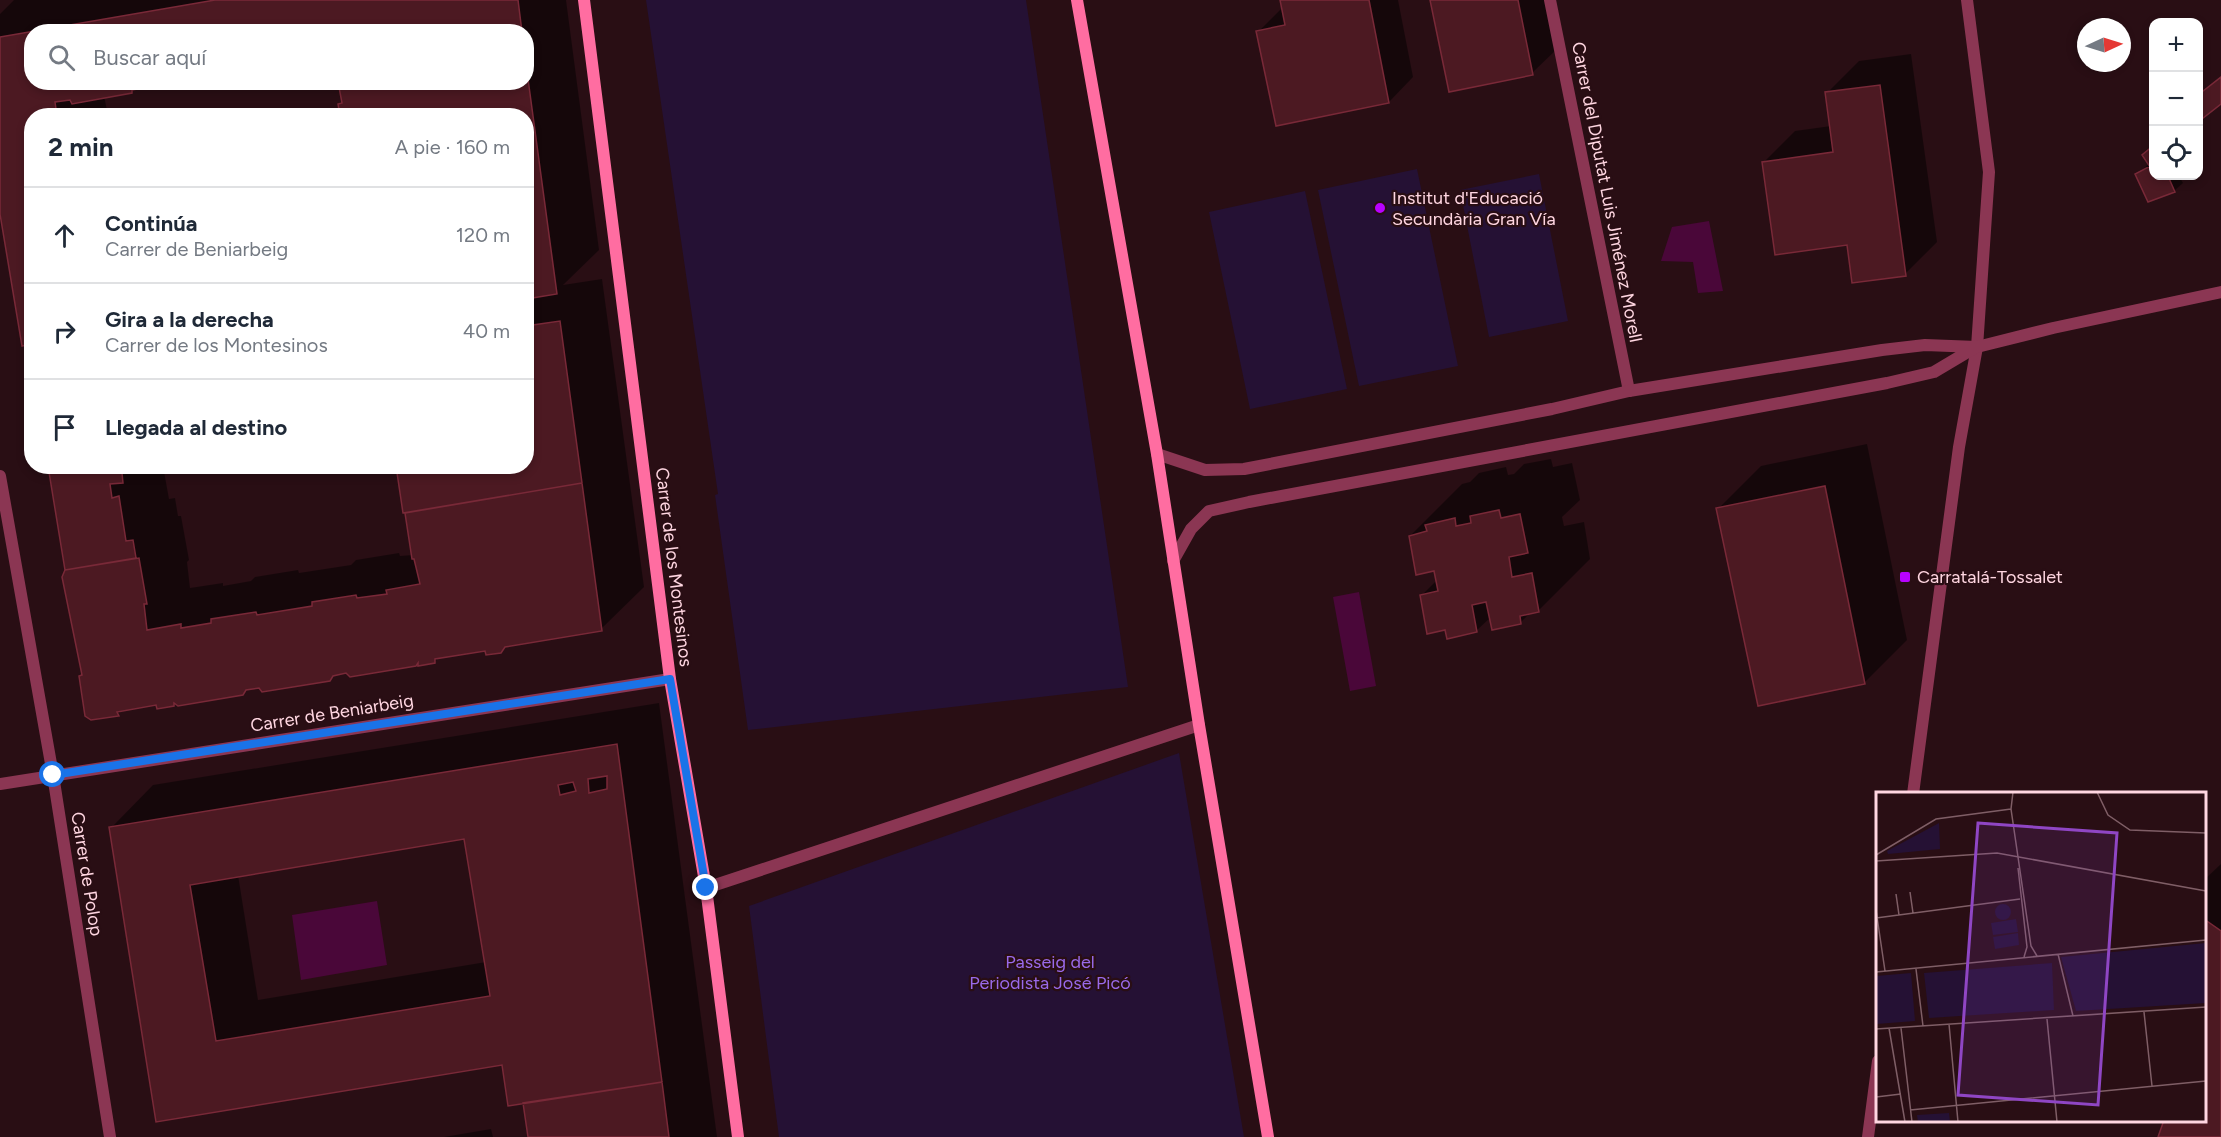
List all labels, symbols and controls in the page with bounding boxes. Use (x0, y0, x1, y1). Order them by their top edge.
north arrow (2077, 18, 2131, 72)
map controls (2149, 18, 2203, 180)
button: + (2149, 18, 2203, 72)
search box (24, 24, 534, 90)
street label: Carrer del Diputat Luis Jiménez Morell (1567, 40, 1647, 344)
icon: search (45, 41, 78, 74)
text: Buscar aquí (93, 44, 206, 71)
button: − (2149, 72, 2203, 126)
button: locate (2149, 126, 2203, 180)
text: 2 min (48, 131, 114, 163)
text: A pie · 160 m (395, 135, 510, 159)
place label: Institut d'Educació Secundària Gran Vía (1392, 187, 1556, 230)
marker: Institut d'Educació Secundària Gran Vía (1373, 201, 1387, 215)
text: Continúa (105, 210, 198, 237)
icon: ahead (48, 219, 81, 252)
text: 120 m (456, 223, 510, 247)
text: Carrer de Beniarbeig (105, 237, 288, 261)
text: Gira a la derecha (105, 306, 274, 333)
icon: right (48, 315, 81, 348)
text: 40 m (463, 319, 510, 343)
text: Carrer de los Montesinos (105, 333, 328, 357)
icon: arrive (48, 411, 81, 444)
text: Llegada al destino (105, 414, 287, 441)
street label: Carrer de los Montesinos (651, 466, 697, 668)
place label: Carratalá-Tossalet (1917, 566, 2063, 588)
marker: Carratalá-Tossalet (1898, 570, 1912, 584)
street label: Carrer de Beniarbeig (249, 689, 415, 737)
route start (39, 761, 65, 787)
inset map (1876, 792, 2206, 1122)
street label: Carrer de Polop (66, 810, 108, 938)
route end (692, 874, 718, 900)
park label: Passeig del Periodista José Picó (969, 951, 1131, 994)

